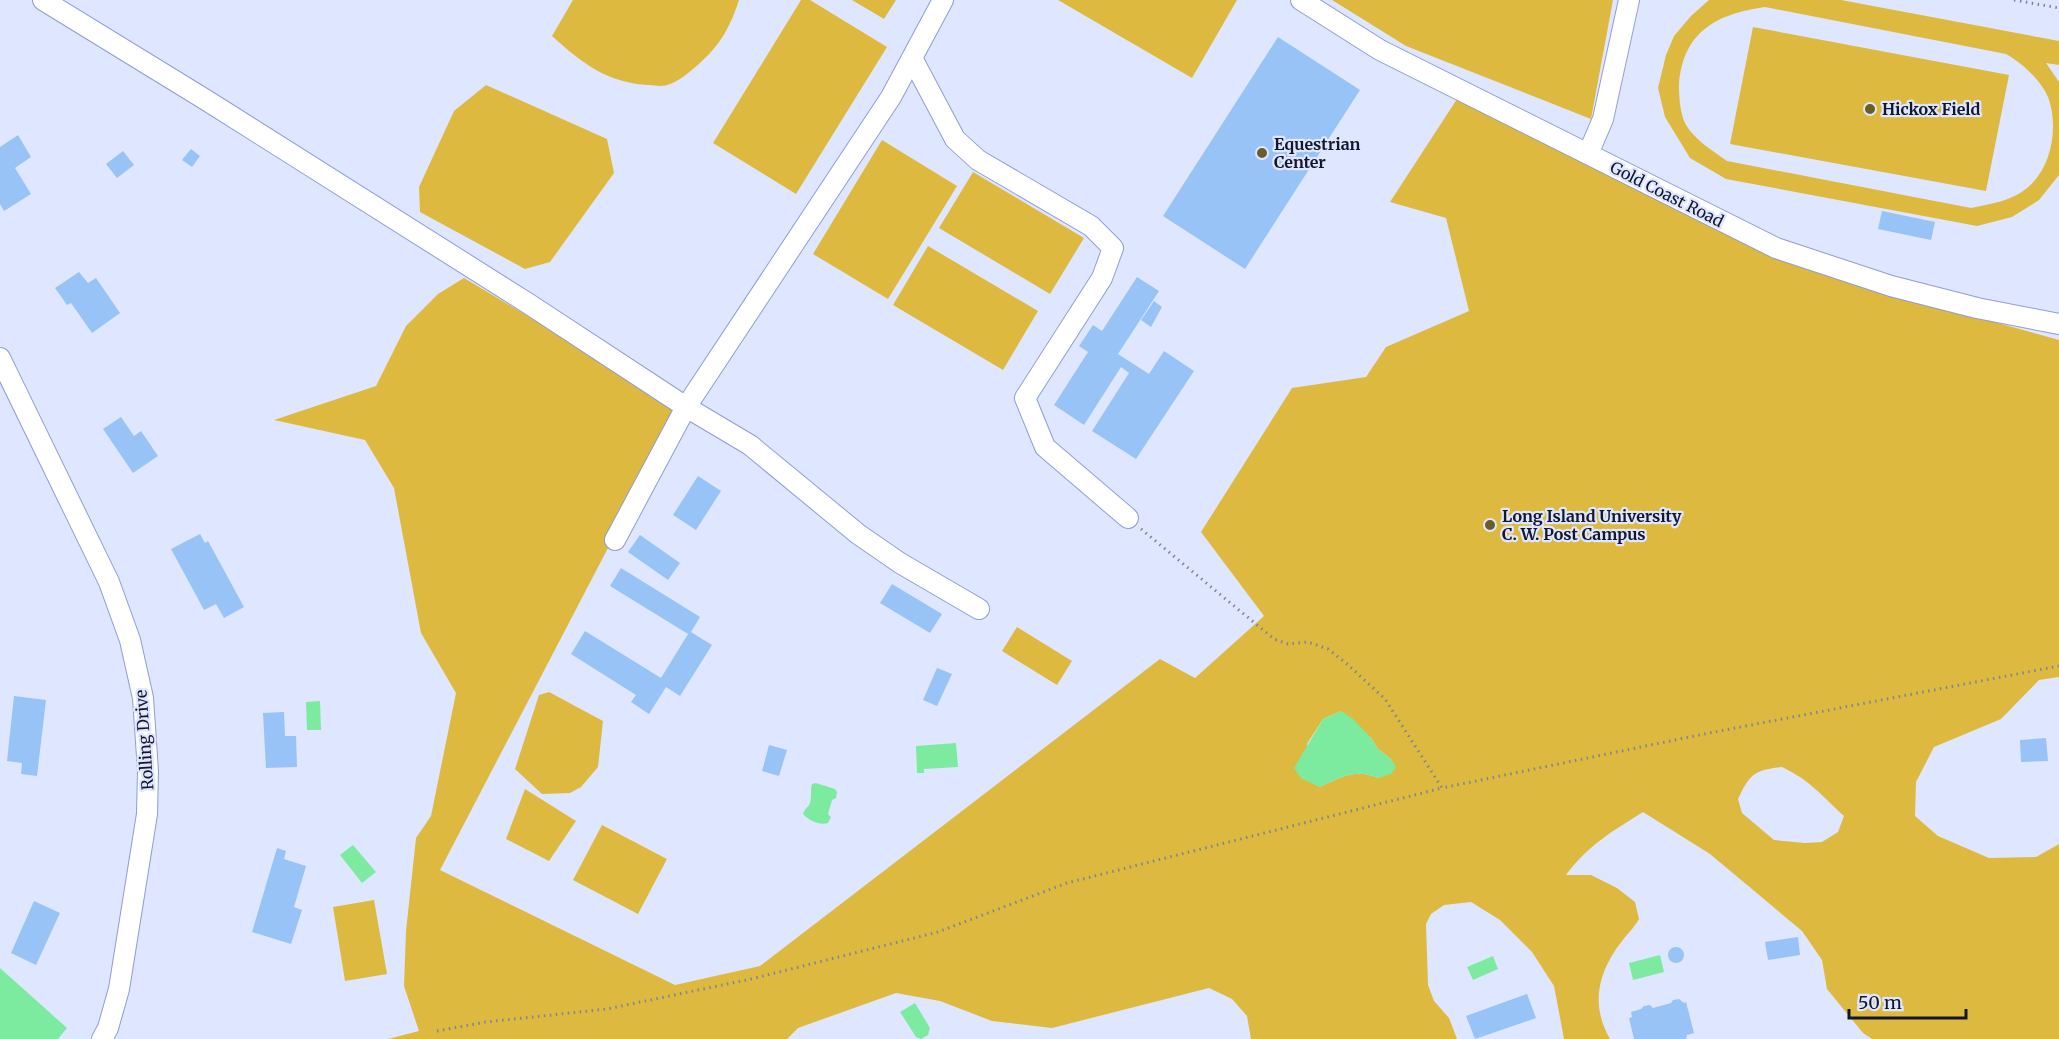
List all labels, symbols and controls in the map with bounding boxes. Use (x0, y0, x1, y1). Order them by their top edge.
place label: Hickox Field (1882, 99, 1980, 119)
marker: Hickox Field (1863, 102, 1877, 116)
place label: Equestrian Center (1274, 134, 1361, 172)
marker: Equestrian Center (1255, 146, 1269, 160)
street label: Gold Coast Road (1607, 157, 1727, 231)
place label: Long Island University C. W. Post Campus (1502, 506, 1682, 544)
marker: Long Island University C. W. Post Campus (1483, 518, 1497, 532)
street label: Rolling Drive (131, 689, 157, 791)
scale bar (1849, 982, 1966, 1020)
text: 50 m (1858, 991, 1902, 1014)

